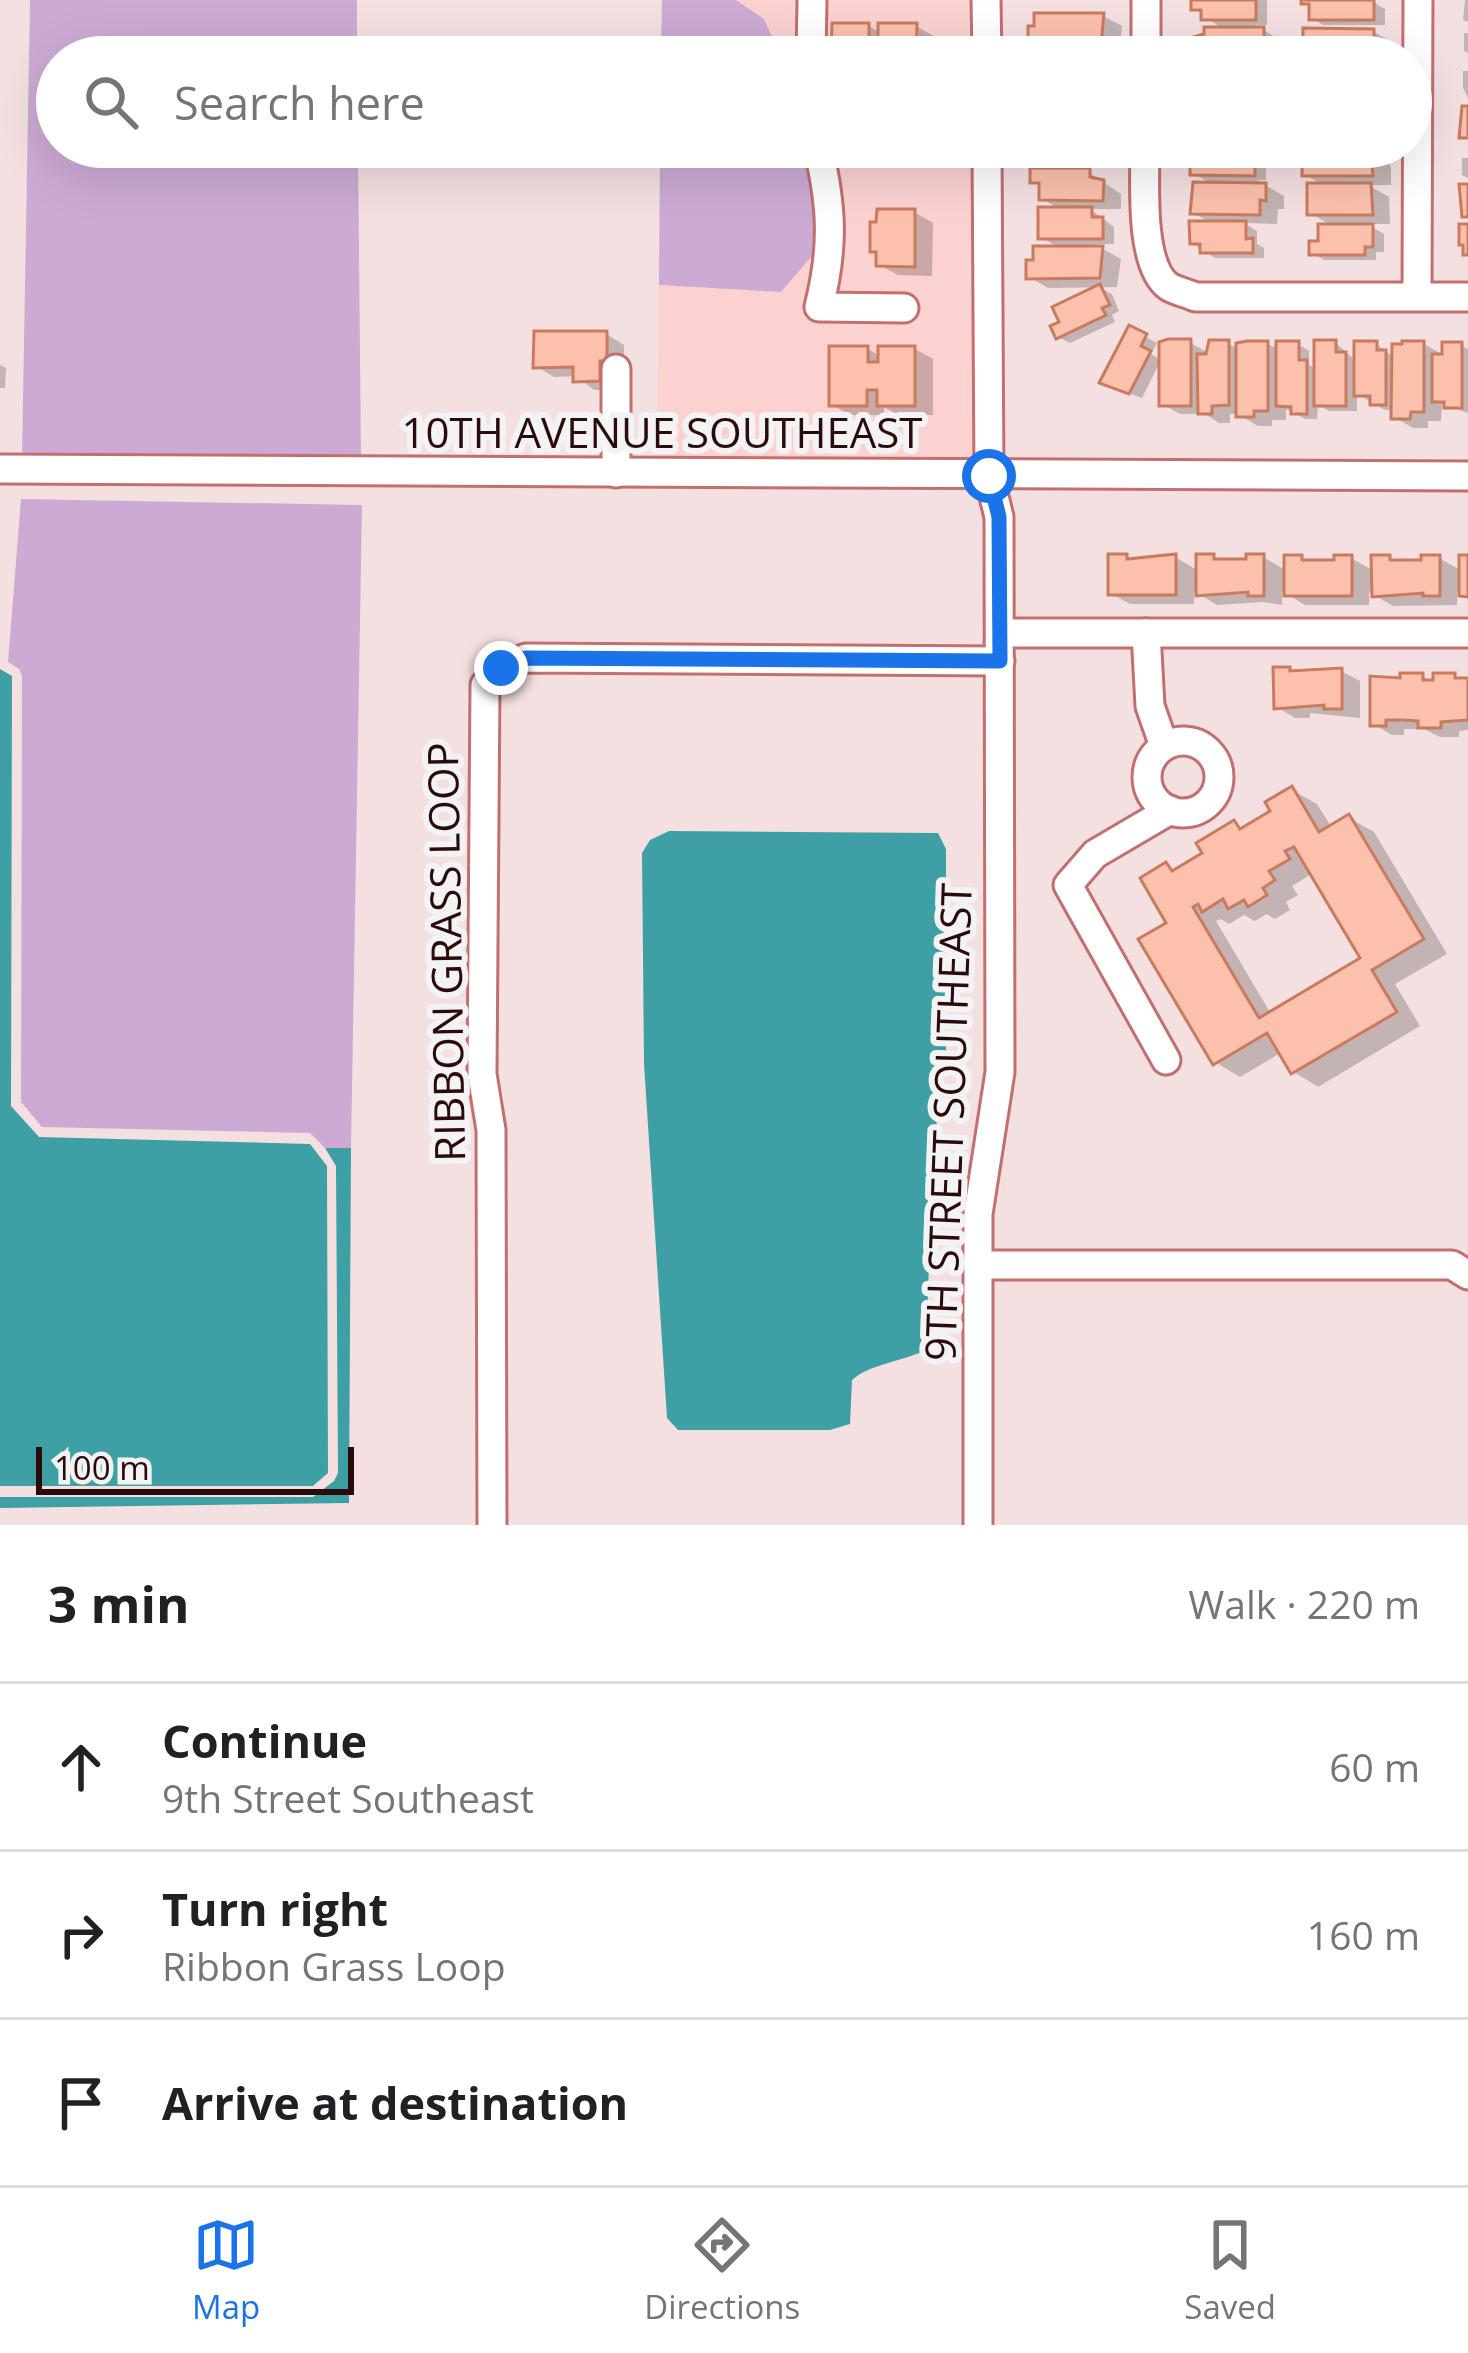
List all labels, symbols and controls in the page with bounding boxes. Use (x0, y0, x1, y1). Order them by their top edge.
search box (36, 36, 1432, 168)
icon: search (78, 69, 144, 135)
text: Search here (174, 72, 425, 133)
street label: 10TH AVENUE SOUTHEAST (402, 403, 922, 460)
route start (962, 449, 1016, 503)
route end (474, 641, 528, 695)
street label: RIBBON GRASS LOOP (413, 742, 477, 1162)
street label: 9TH STREET SOUTHEAST (910, 882, 984, 1362)
scale bar (36, 1441, 354, 1494)
text: 100 m (54, 1445, 150, 1490)
text: 3 min (48, 1568, 190, 1638)
text: Walk · 220 m (1188, 1577, 1420, 1630)
text: Continue (162, 1710, 367, 1771)
icon: ahead (48, 1734, 114, 1800)
text: 60 m (1329, 1740, 1420, 1793)
text: 9th Street Southeast (162, 1771, 534, 1824)
text: Turn right (162, 1878, 388, 1939)
icon: right (48, 1902, 114, 1968)
text: 160 m (1307, 1908, 1420, 1961)
text: Ribbon Grass Loop (162, 1939, 506, 1992)
icon: arrive (48, 2070, 114, 2136)
text: Arrive at destination (162, 2072, 628, 2133)
tab: Map (192, 2212, 260, 2329)
tab: Directions (644, 2212, 800, 2329)
tab: Saved (1184, 2212, 1276, 2329)

